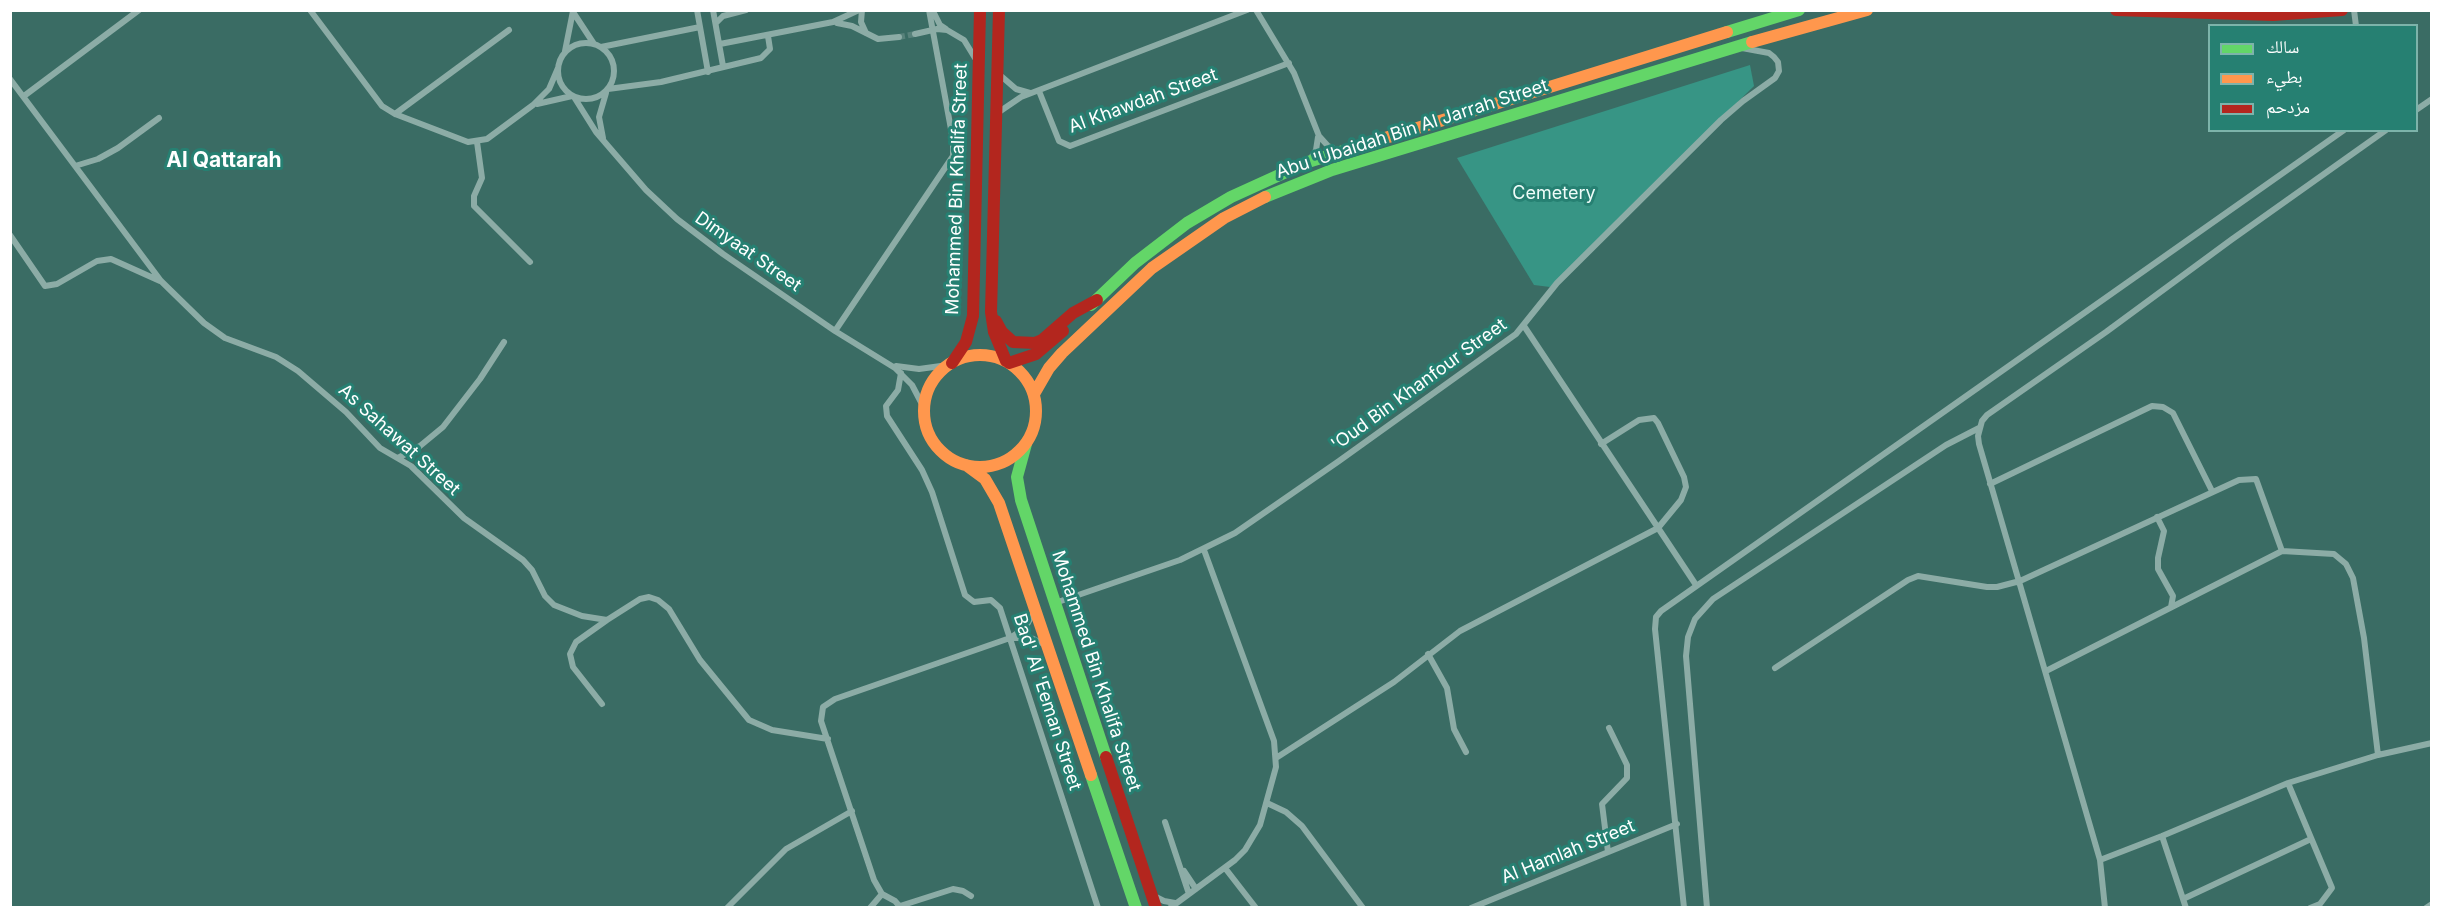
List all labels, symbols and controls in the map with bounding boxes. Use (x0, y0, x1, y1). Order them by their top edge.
legend (2208, 24, 2418, 132)
text: سالك (2266, 36, 2299, 57)
street label: Mohammed Bin Khalifa Street (942, 63, 972, 315)
street label: Al Khawdah Street (1066, 64, 1220, 138)
text: بطيء (2266, 66, 2303, 87)
street label: Abu 'Ubaidah Bin Al Jarrah Street (1273, 75, 1551, 183)
text: مزدحم (2266, 96, 2310, 117)
district label: Al Qattarah (166, 148, 282, 174)
park label: Cemetery (1512, 183, 1596, 205)
street label: Dimyaat Street (691, 207, 805, 297)
street label: 'Oud Bin Khanfour Street (1327, 314, 1511, 456)
street label: As Sahawat Street (334, 380, 464, 500)
street label: Mohammed Bin Khalifa Street (1047, 548, 1145, 794)
street label: Bad' Al 'Eeman Street (1008, 611, 1086, 793)
street label: Al Hamlah Street (1498, 815, 1638, 889)

